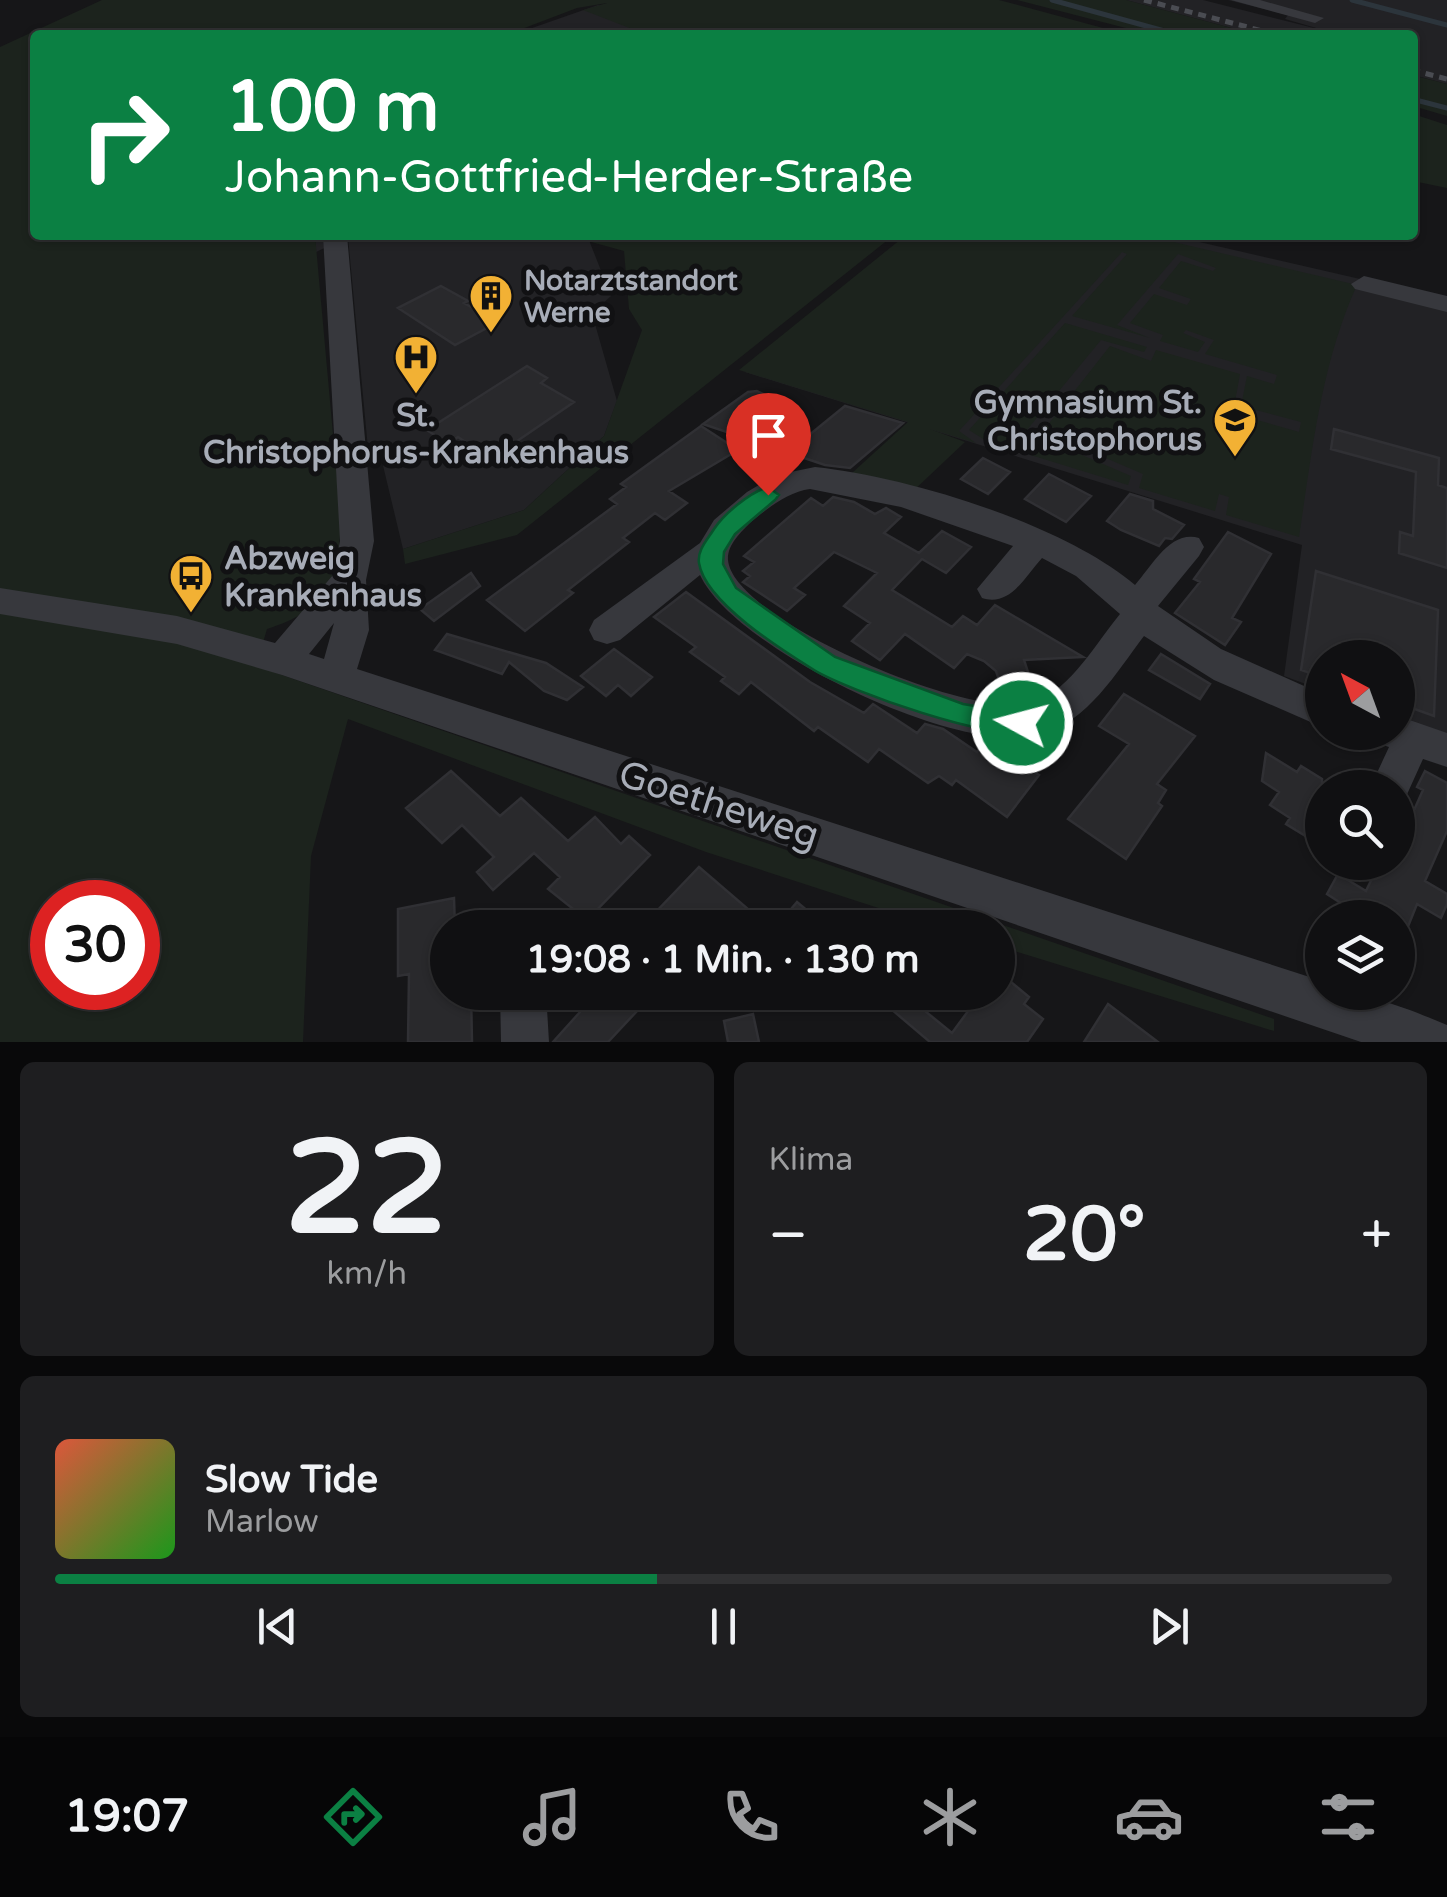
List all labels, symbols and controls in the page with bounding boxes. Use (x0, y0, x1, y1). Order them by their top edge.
text: 100 m (225, 66, 439, 150)
icon: right (60, 70, 190, 200)
text: Johann-Gottfried-Herder-Straße (225, 151, 913, 205)
place label: Notarztstandort Werne (524, 264, 738, 330)
building icon: Notarztstandort Werne (468, 273, 514, 334)
hospital icon: St. Christophorus-Krankenhaus (393, 334, 439, 395)
place label: Gymnasium St. Christophorus (974, 384, 1202, 459)
pin (726, 393, 811, 496)
place label: St. Christophorus-Krankenhaus (203, 397, 629, 472)
school or university icon: Gymnasium St. Christophorus (1212, 397, 1258, 458)
icon: arrive (741, 408, 796, 463)
place label: Abzweig Krankenhaus (224, 540, 422, 615)
bus stop icon: Abzweig Krankenhaus (168, 553, 214, 614)
north arrow (1305, 640, 1415, 750)
map controls (1305, 640, 1415, 1010)
position arrow (970, 671, 1074, 775)
street label: Goetheweg (613, 751, 825, 859)
button: search (1305, 770, 1415, 880)
speed limit sign: 30 (30, 880, 160, 1010)
button: layers (1305, 900, 1415, 1010)
text: 19:08 · 1 Min. · 130 m (526, 937, 919, 983)
text: 22 (285, 1112, 448, 1268)
text: Klima (769, 1141, 853, 1179)
text: 20° (1023, 1190, 1146, 1280)
text: − (769, 1203, 808, 1269)
text: + (1361, 1203, 1392, 1269)
text: km/h (327, 1255, 407, 1293)
text: Slow Tide (205, 1457, 378, 1503)
text: Marlow (205, 1503, 319, 1541)
icon: previous (250, 1599, 305, 1654)
icon: pause (696, 1599, 751, 1654)
icon: next (1142, 1599, 1197, 1654)
icon: directions (318, 1782, 388, 1852)
icon: music (517, 1782, 587, 1852)
icon: phone (716, 1782, 786, 1852)
icon: climate (915, 1782, 985, 1852)
icon: car (1114, 1782, 1184, 1852)
icon: filters (1313, 1782, 1383, 1852)
text: 19:07 (64, 1790, 189, 1844)

